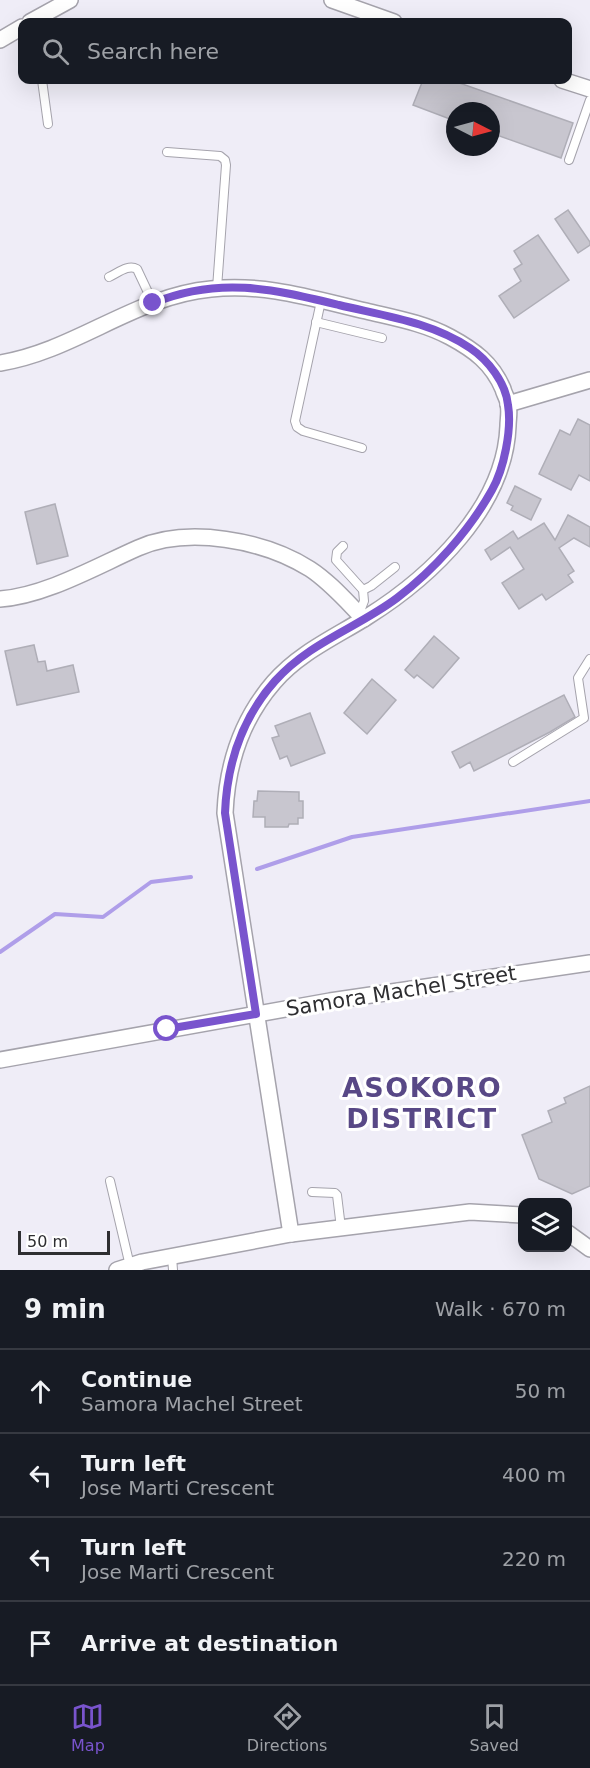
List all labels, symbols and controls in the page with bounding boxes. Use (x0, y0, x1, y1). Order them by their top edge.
search box (18, 18, 572, 84)
icon: search (39, 35, 72, 68)
text: Search here (87, 39, 219, 64)
north arrow (446, 102, 500, 156)
route end (139, 289, 165, 315)
street label: Samora Machel Street (284, 961, 518, 1021)
route start (153, 1015, 179, 1041)
district label: ASOKORO DISTRICT (342, 1072, 502, 1134)
map controls (518, 1198, 572, 1252)
button: layers (518, 1198, 572, 1252)
scale bar (18, 1228, 110, 1256)
text: 50 m (27, 1232, 68, 1251)
text: 9 min (24, 1294, 106, 1324)
text: Walk · 670 m (435, 1297, 566, 1321)
text: Continue (81, 1367, 192, 1392)
icon: ahead (24, 1375, 57, 1408)
text: 50 m (515, 1379, 566, 1403)
text: Samora Machel Street (81, 1392, 303, 1416)
text: Turn left (81, 1451, 186, 1476)
icon: left (24, 1459, 57, 1492)
text: 400 m (502, 1463, 566, 1487)
text: Jose Marti Crescent (81, 1476, 274, 1500)
text: Turn left (81, 1535, 186, 1560)
icon: left (24, 1543, 57, 1576)
text: 220 m (502, 1547, 566, 1571)
text: Jose Marti Crescent (81, 1560, 274, 1584)
icon: arrive (24, 1627, 57, 1660)
text: Arrive at destination (81, 1631, 338, 1656)
tab: Map (71, 1700, 105, 1755)
tab: Directions (247, 1700, 327, 1755)
tab: Saved (470, 1700, 519, 1755)

